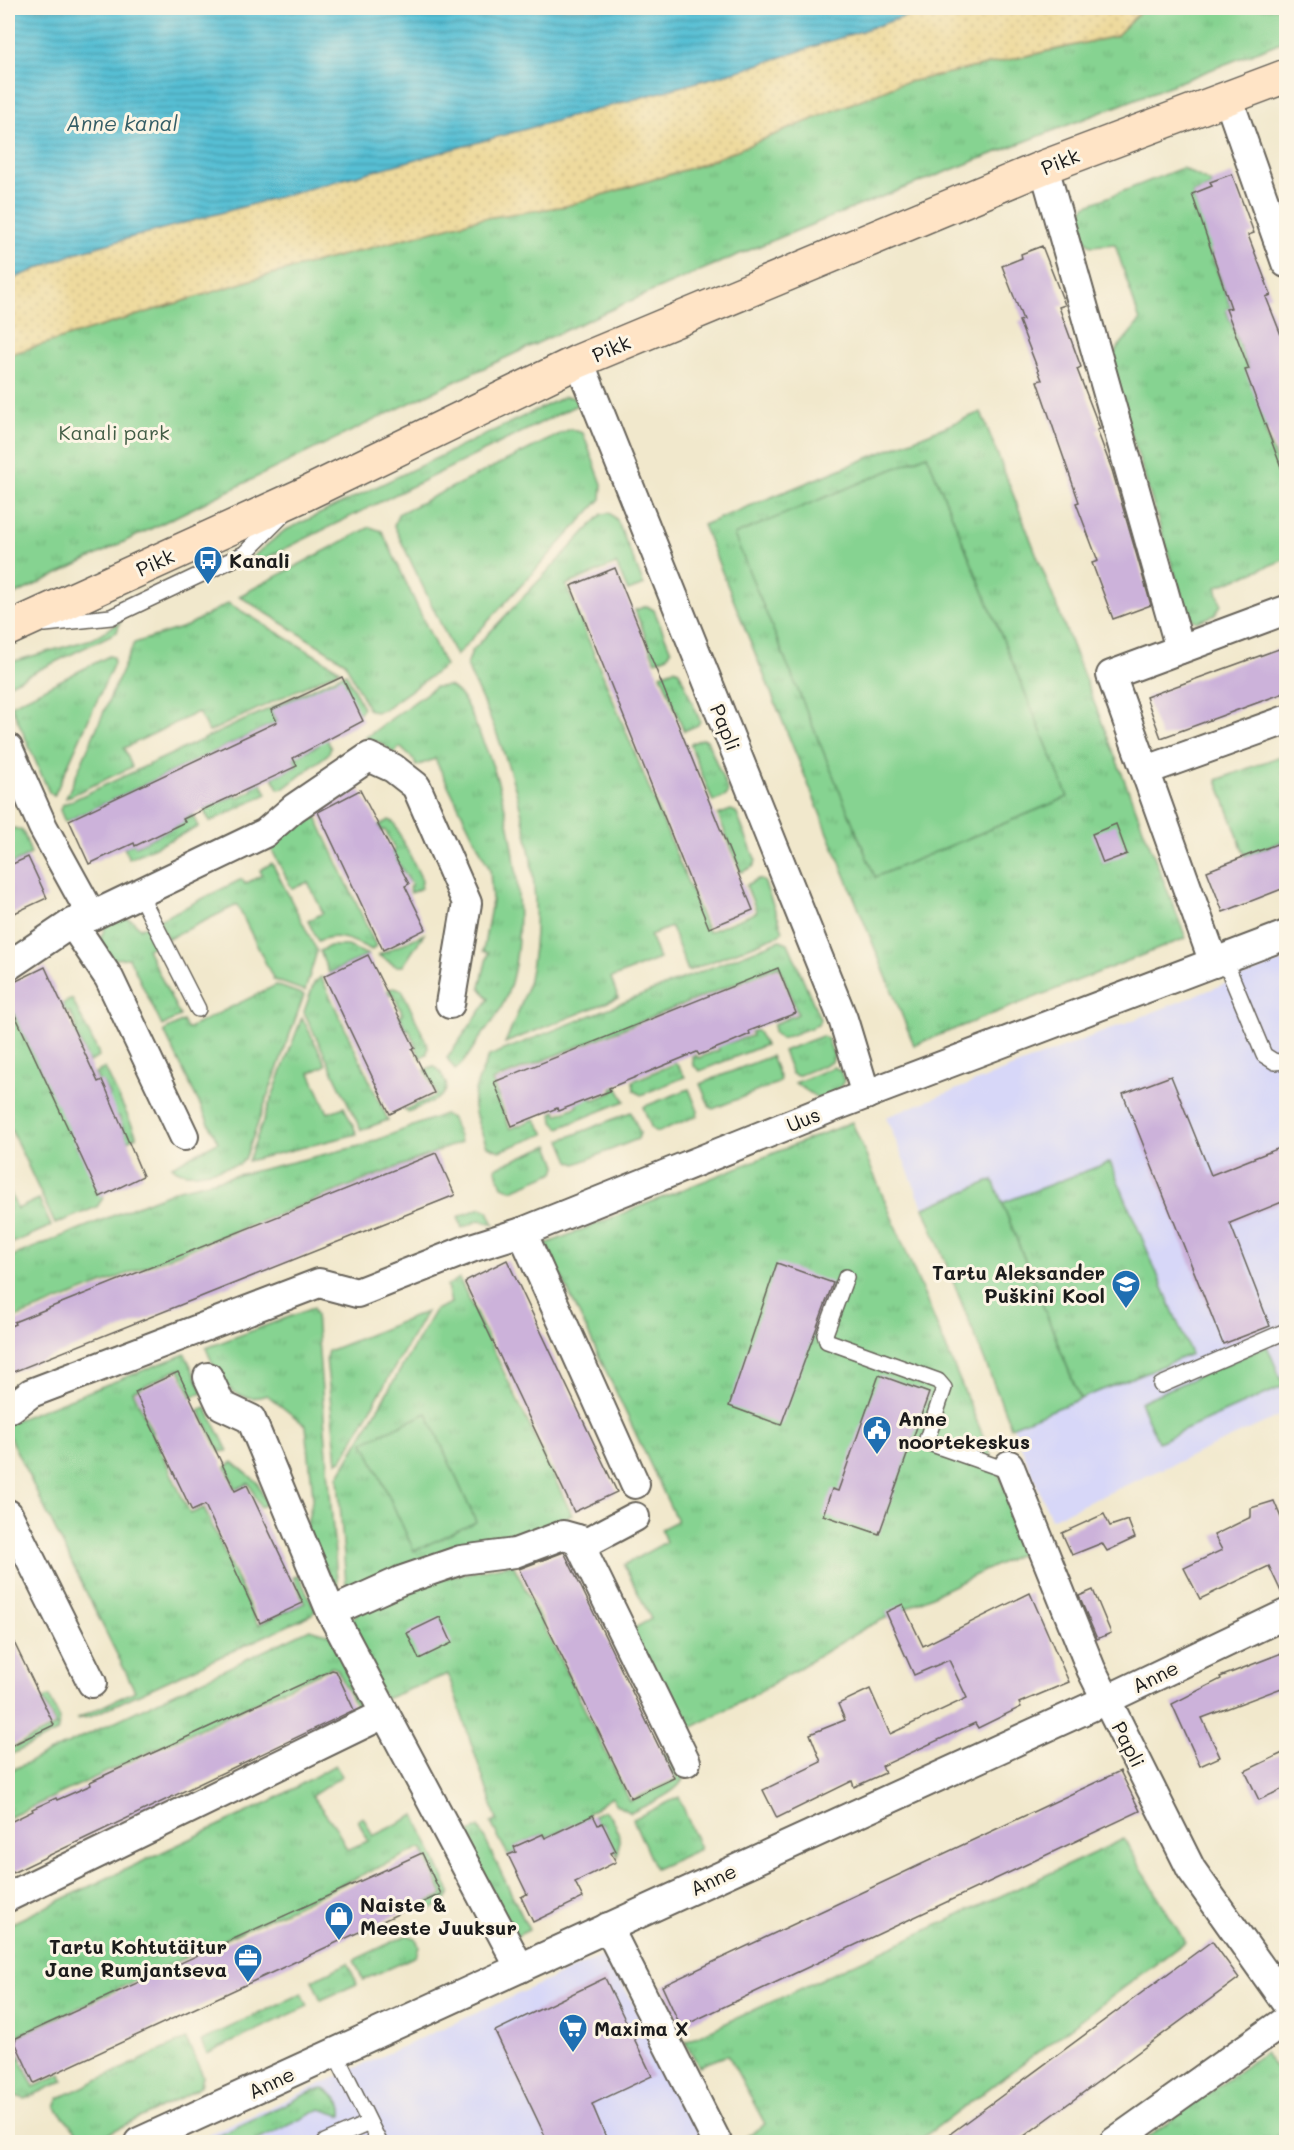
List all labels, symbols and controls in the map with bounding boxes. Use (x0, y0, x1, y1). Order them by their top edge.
water label: Anne kanal (66, 109, 179, 136)
street label: Pikk (1037, 142, 1083, 180)
street label: Pikk (588, 328, 634, 368)
park label: Kanali park (58, 419, 170, 445)
street label: Pikk (132, 542, 178, 582)
bus stop icon: Kanali (192, 544, 224, 586)
place label: Kanali (229, 547, 290, 573)
street label: Papli (705, 700, 747, 754)
street label: Uus (782, 1101, 824, 1137)
place label: Tartu Aleksander Puškini Kool (932, 1259, 1105, 1308)
school or university icon: Tartu Aleksander Puškini Kool (1110, 1268, 1142, 1310)
place label: Anne noortekeskus (898, 1405, 1030, 1454)
public building icon: Anne noortekeskus (861, 1414, 893, 1456)
street label: Anne (1128, 1654, 1182, 1698)
street label: Papli (1106, 1717, 1152, 1771)
street label: Anne (686, 1857, 740, 1901)
place label: Naiste & Meeste Juuksur (360, 1891, 517, 1940)
shop icon: Naiste & Meeste Juuksur (323, 1900, 355, 1942)
place label: Tartu Kohtutäitur Jane Rumjantseva (45, 1933, 227, 1982)
office icon: Tartu Kohtutäitur Jane Rumjantseva (232, 1942, 264, 1984)
supermarket icon: Maxima X (557, 2012, 589, 2054)
place label: Maxima X (594, 2015, 689, 2041)
street label: Anne (244, 2060, 298, 2104)

